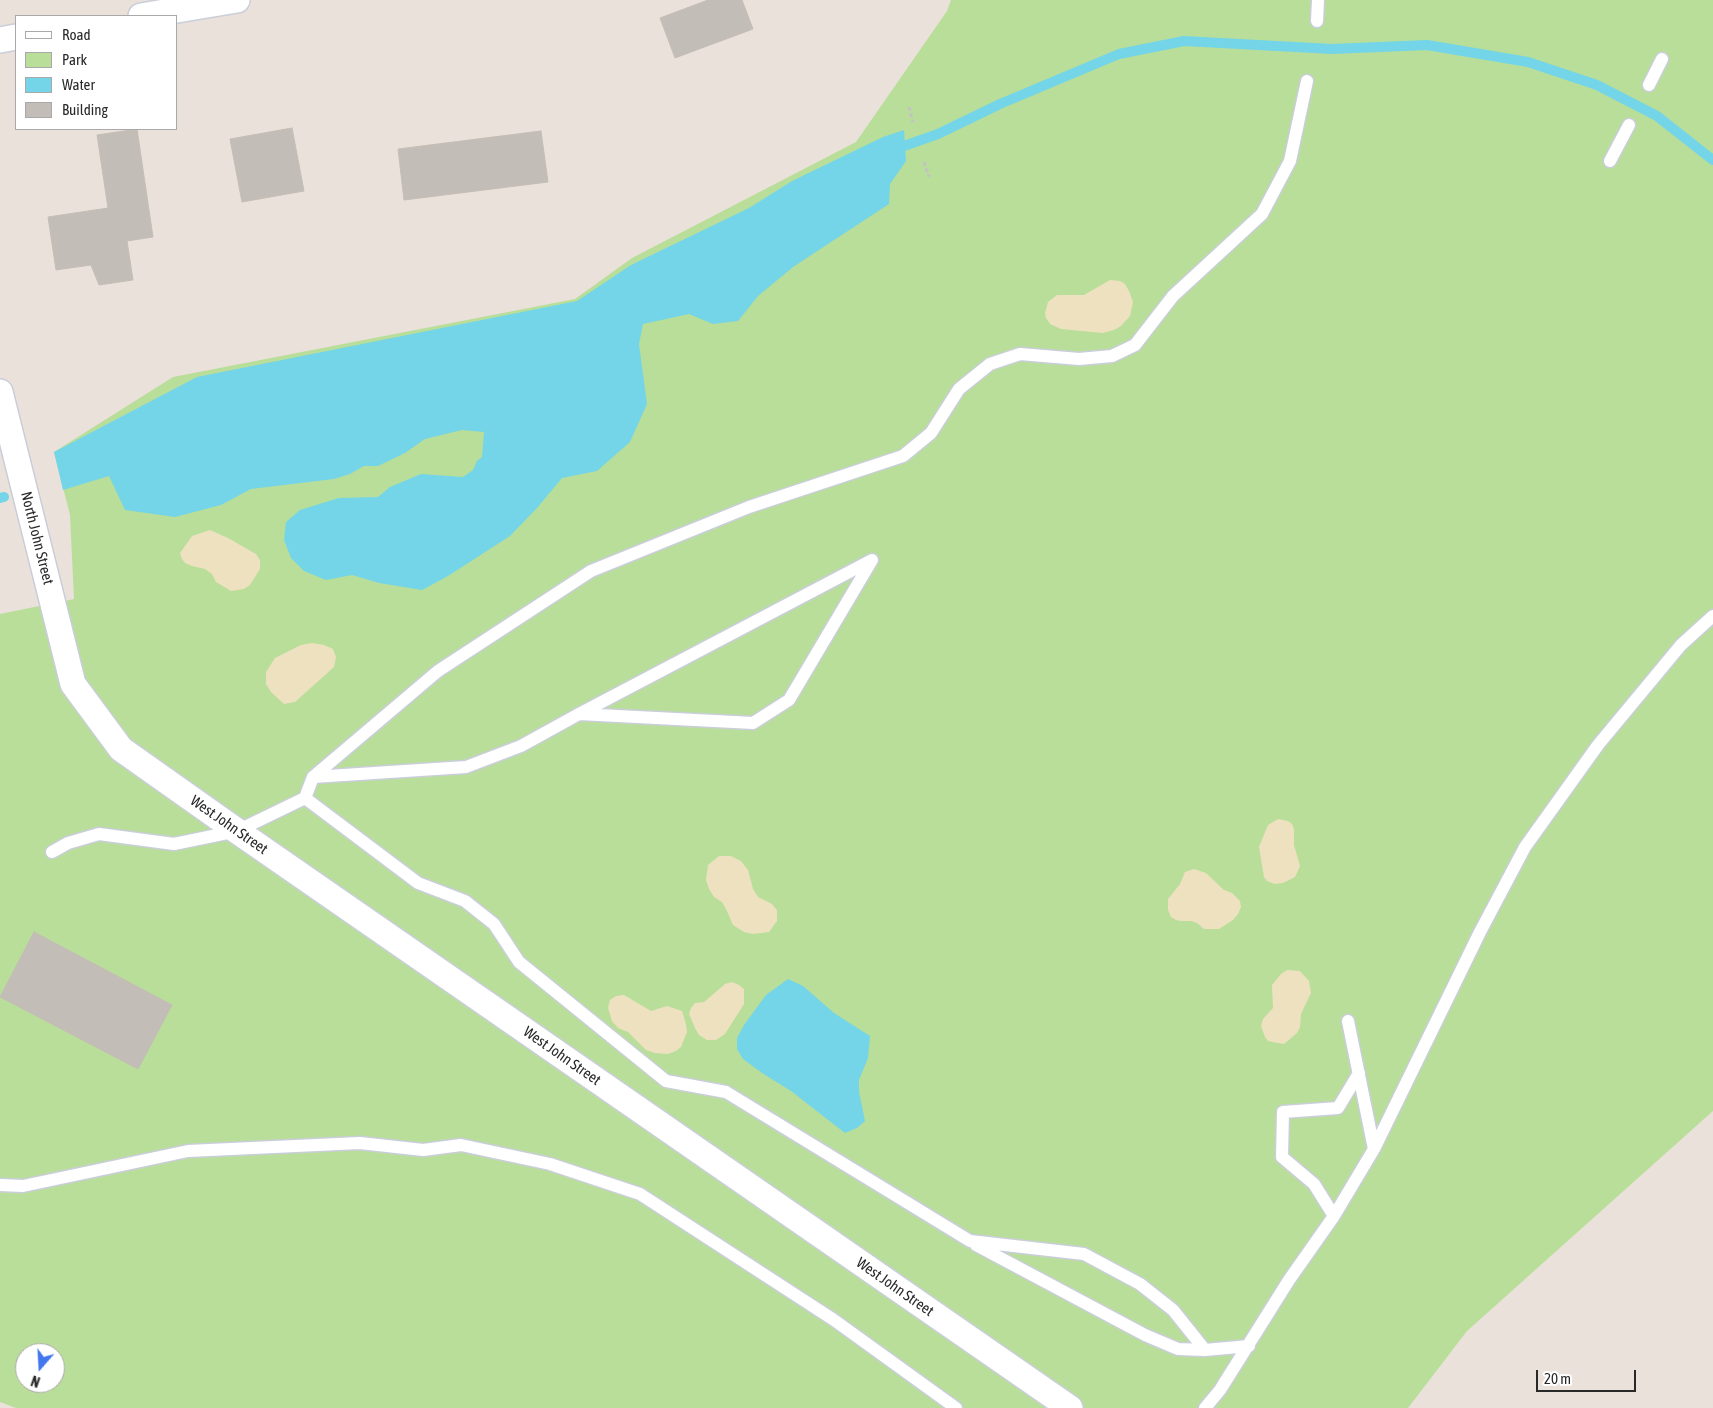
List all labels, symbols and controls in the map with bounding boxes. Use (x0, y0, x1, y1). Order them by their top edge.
legend (15, 15, 178, 130)
text: Road (62, 26, 91, 43)
text: Park (62, 51, 87, 68)
text: Water (62, 76, 95, 93)
text: Building (62, 101, 108, 118)
street label: North John Street (17, 490, 57, 586)
street label: West John Street (187, 792, 271, 858)
street label: West John Street (520, 1023, 604, 1089)
street label: West John Street (853, 1254, 937, 1320)
north arrow (15, 1343, 65, 1393)
scale bar (1538, 1360, 1638, 1392)
text: 20 m (1544, 1370, 1571, 1387)
text: N (29, 1372, 42, 1390)

